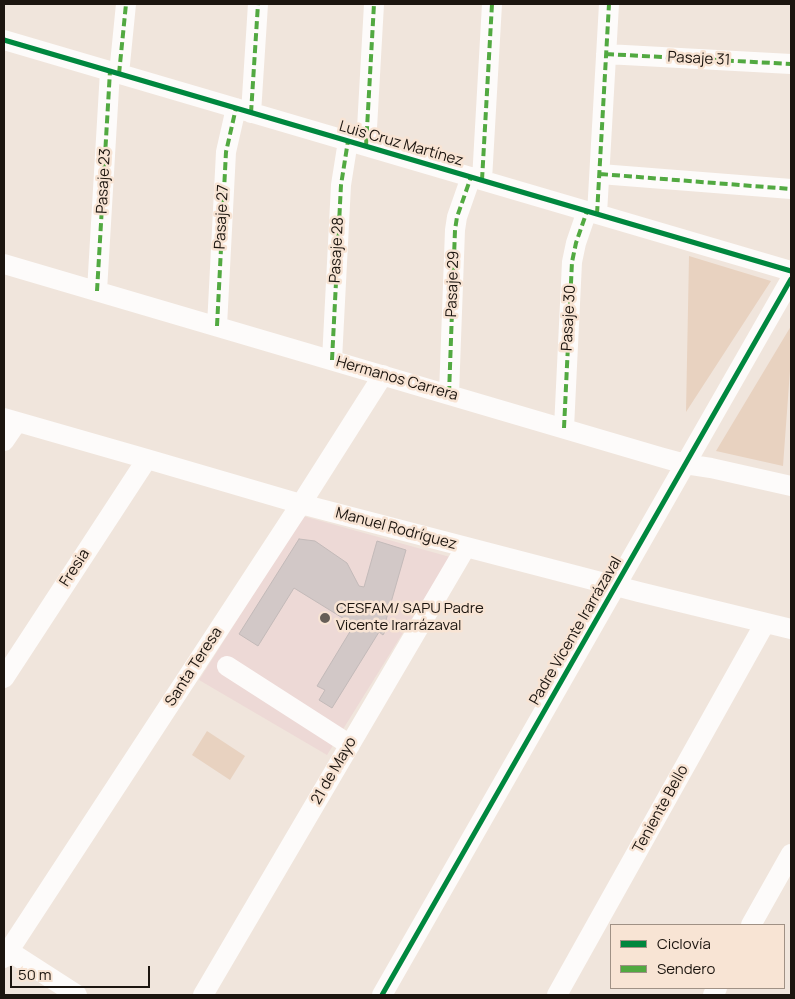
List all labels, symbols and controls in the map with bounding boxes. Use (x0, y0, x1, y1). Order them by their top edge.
street label: Pasaje 31 (667, 48, 731, 70)
street label: Luis Cruz Martínez (337, 118, 465, 170)
street label: Pasaje 23 (93, 148, 115, 214)
street label: Pasaje 27 (211, 184, 233, 250)
street label: Pasaje 28 (326, 217, 348, 283)
street label: Pasaje 29 (443, 250, 463, 318)
street label: Pasaje 30 (558, 284, 580, 352)
street label: Hermanos Carrera (334, 353, 460, 405)
street label: Manuel Rodríguez (333, 504, 459, 554)
street label: Fresia (56, 546, 94, 590)
street label: Padre Vicente Irarrázaval (526, 554, 626, 708)
place label: CESFAM/ SAPU Padre Vicente Irarrázaval (336, 600, 484, 635)
marker: CESFAM/ SAPU Padre Vicente Irarrázaval (318, 611, 332, 625)
street label: Santa Teresa (162, 624, 226, 710)
street label: 21 de Mayo (307, 734, 361, 808)
street label: Teniente Bello (630, 762, 692, 856)
legend (610, 924, 785, 989)
text: Ciclovía (657, 933, 711, 954)
scale bar (12, 956, 152, 988)
text: Sendero (657, 958, 715, 979)
text: 50 m (18, 964, 52, 985)

